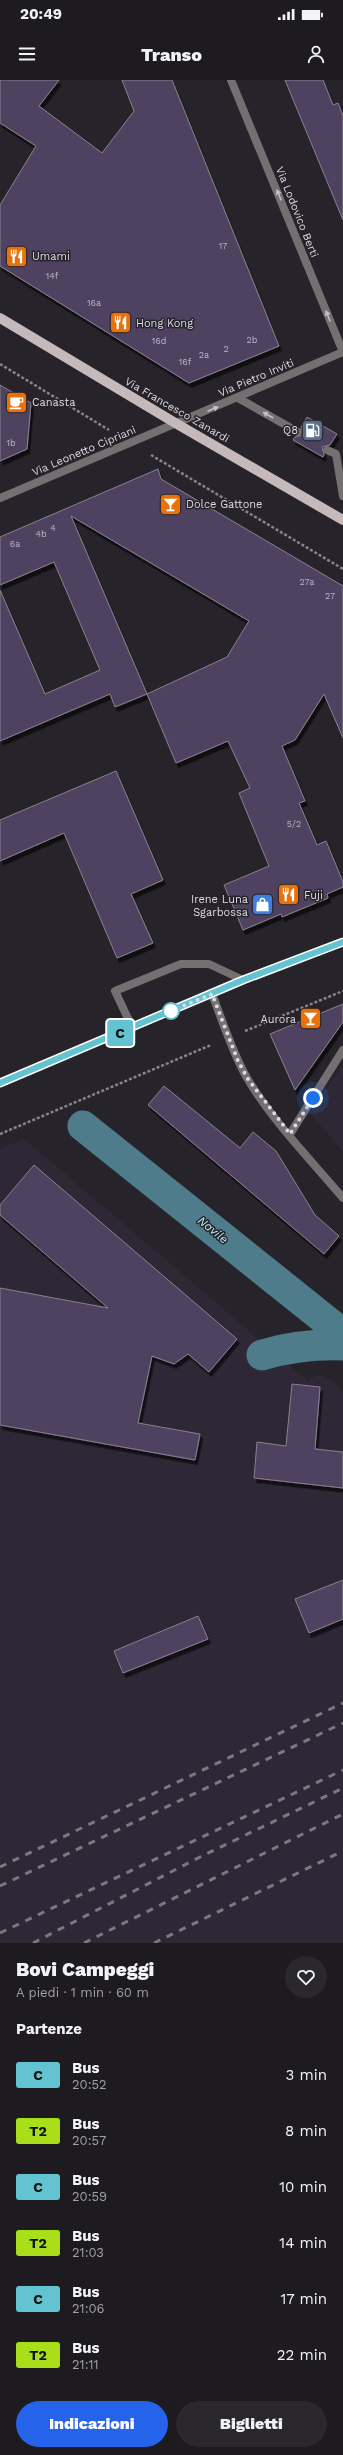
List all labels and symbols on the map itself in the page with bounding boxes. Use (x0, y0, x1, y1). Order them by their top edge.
street label: Via Lodovico Berti (273, 165, 321, 259)
one-way arrow (275, 189, 281, 201)
house number: 17 (219, 241, 227, 251)
restaurant icon: Umami (3, 243, 29, 269)
place label: Umami (32, 250, 70, 263)
house number: 14f (46, 271, 59, 281)
house number: 16a (87, 298, 101, 308)
restaurant icon: Hong Kong (108, 310, 134, 336)
one-way arrow (325, 310, 331, 321)
place label: Hong Kong (136, 317, 193, 330)
house number: 2b (247, 335, 258, 345)
house number: 16d (152, 336, 166, 346)
house number: 2 (223, 344, 229, 354)
house number: 2a (199, 350, 209, 360)
street label: Via Pietro Inviti (216, 356, 296, 400)
house number: 16f (179, 357, 192, 367)
street label: Via Francesco Zanardi (122, 375, 232, 445)
cafe icon: Canasta (3, 389, 29, 415)
place label: Canasta (32, 396, 75, 409)
one-way arrow (207, 406, 219, 412)
one-way arrow (262, 411, 274, 418)
fuel station icon: Q8 (300, 417, 326, 443)
street label: Via Leonetto Cipriani (30, 423, 138, 479)
place label: Q8 (283, 424, 298, 437)
house number: 1b (6, 438, 16, 448)
bar icon: Dolce Gattone (157, 491, 183, 517)
place label: Dolce Gattone (186, 498, 262, 511)
house number: 4 (50, 523, 56, 533)
house number: 4b (35, 529, 47, 539)
house number: 6a (10, 539, 20, 549)
house number: 27a (300, 577, 314, 587)
house number: 27 (325, 591, 335, 601)
house number: 5/2 (287, 819, 301, 829)
restaurant icon: Fuji (275, 882, 301, 908)
place label: Fuji (304, 889, 323, 902)
shop icon: Irene Luna Sgarbossa (250, 892, 276, 918)
place label: Irene Luna Sgarbossa (191, 893, 248, 919)
unlabelled marker (162, 1002, 180, 1020)
bar icon: Aurora (298, 1006, 324, 1032)
place label: Aurora (261, 1013, 296, 1026)
line badge: C (107, 1020, 133, 1046)
your location (303, 1088, 323, 1108)
water label: Navile (195, 1213, 231, 1247)

